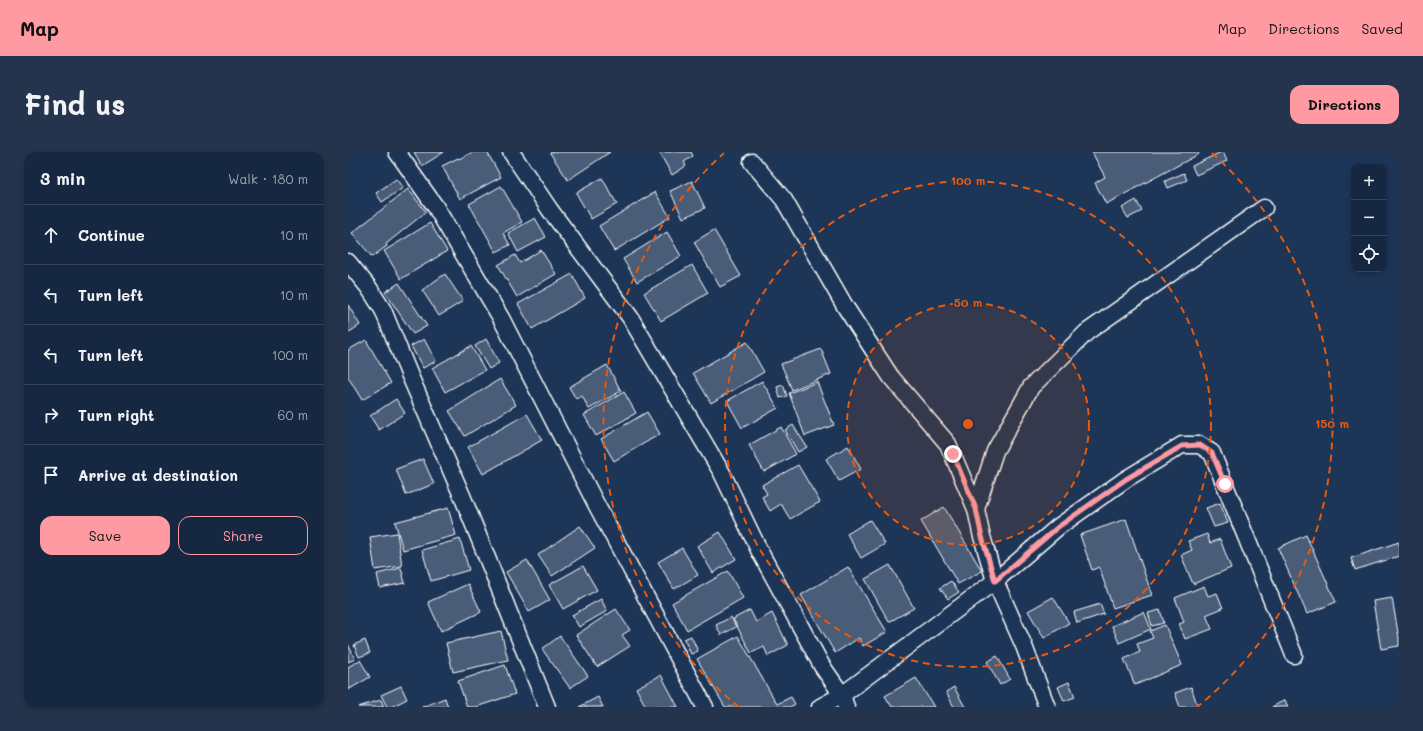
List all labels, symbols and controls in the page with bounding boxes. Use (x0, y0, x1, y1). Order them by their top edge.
text: Map (20, 16, 59, 41)
text: Map (1218, 19, 1246, 38)
text: Directions (1268, 19, 1339, 38)
text: Saved (1361, 19, 1403, 38)
button: Directions (1290, 85, 1399, 124)
text: Find us (24, 86, 125, 122)
map controls (1351, 164, 1387, 272)
button: + (1351, 164, 1387, 200)
text: 3 min (40, 167, 85, 189)
text: Walk · 180 m (228, 170, 308, 187)
text: 100 m (951, 172, 985, 188)
button: − (1351, 200, 1387, 236)
icon: ahead (40, 224, 62, 246)
text: Continue (78, 225, 145, 245)
text: 10 m (280, 226, 308, 243)
button: locate (1351, 236, 1387, 272)
icon: left (40, 284, 62, 306)
text: Turn left (78, 285, 143, 305)
text: 10 m (280, 286, 308, 303)
text: 50 m (954, 294, 982, 310)
icon: left (40, 344, 62, 366)
text: Turn left (78, 345, 143, 365)
text: 100 m (272, 346, 308, 363)
icon: right (40, 404, 62, 426)
text: Turn right (78, 405, 155, 425)
text: 60 m (278, 406, 308, 423)
text: 150 m (1315, 415, 1349, 431)
centre of rings (961, 417, 975, 431)
route end (944, 445, 962, 463)
icon: arrive (40, 464, 62, 486)
text: Arrive at destination (78, 465, 238, 485)
route start (1216, 475, 1234, 493)
button: Save (40, 516, 170, 555)
button: Share (178, 516, 308, 555)

